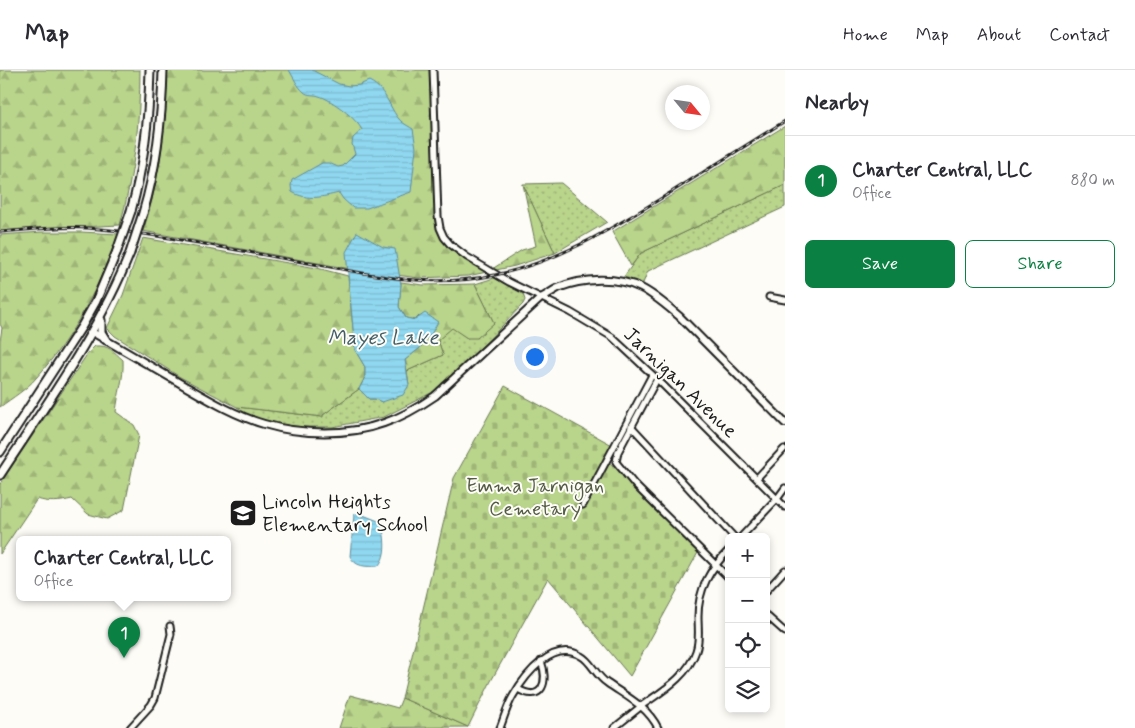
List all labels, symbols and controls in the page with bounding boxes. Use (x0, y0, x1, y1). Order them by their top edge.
text: Map (25, 19, 69, 50)
text: Home (843, 23, 888, 47)
text: Map (916, 23, 949, 47)
text: About (977, 23, 1021, 47)
text: Contact (1049, 23, 1110, 47)
north arrow (665, 85, 710, 130)
text: Nearby (805, 89, 869, 117)
text: Charter Central, LLC (852, 158, 1032, 183)
text: 1 (817, 170, 825, 191)
text: 880 m (1071, 170, 1115, 191)
text: Office (852, 183, 892, 204)
button: Save (805, 240, 955, 288)
button: Share (965, 240, 1115, 288)
street label: Jarnigan Avenue (617, 322, 743, 444)
water label: Mayes Lake (327, 324, 439, 352)
your location (522, 344, 548, 370)
park label: Emma Jarnigan Cemetary (466, 473, 604, 523)
place label: Lincoln Heights Elementary School (262, 489, 428, 539)
school or university icon: Lincoln Heights Elementary School (228, 498, 258, 528)
map controls (725, 533, 770, 713)
button: + (725, 533, 770, 578)
popup (16, 536, 231, 601)
text: Charter Central, LLC (34, 546, 213, 571)
text: Office (34, 571, 73, 592)
button: − (725, 578, 770, 623)
pin: 1 (108, 617, 140, 658)
button: locate (725, 623, 770, 668)
button: layers (725, 668, 770, 713)

